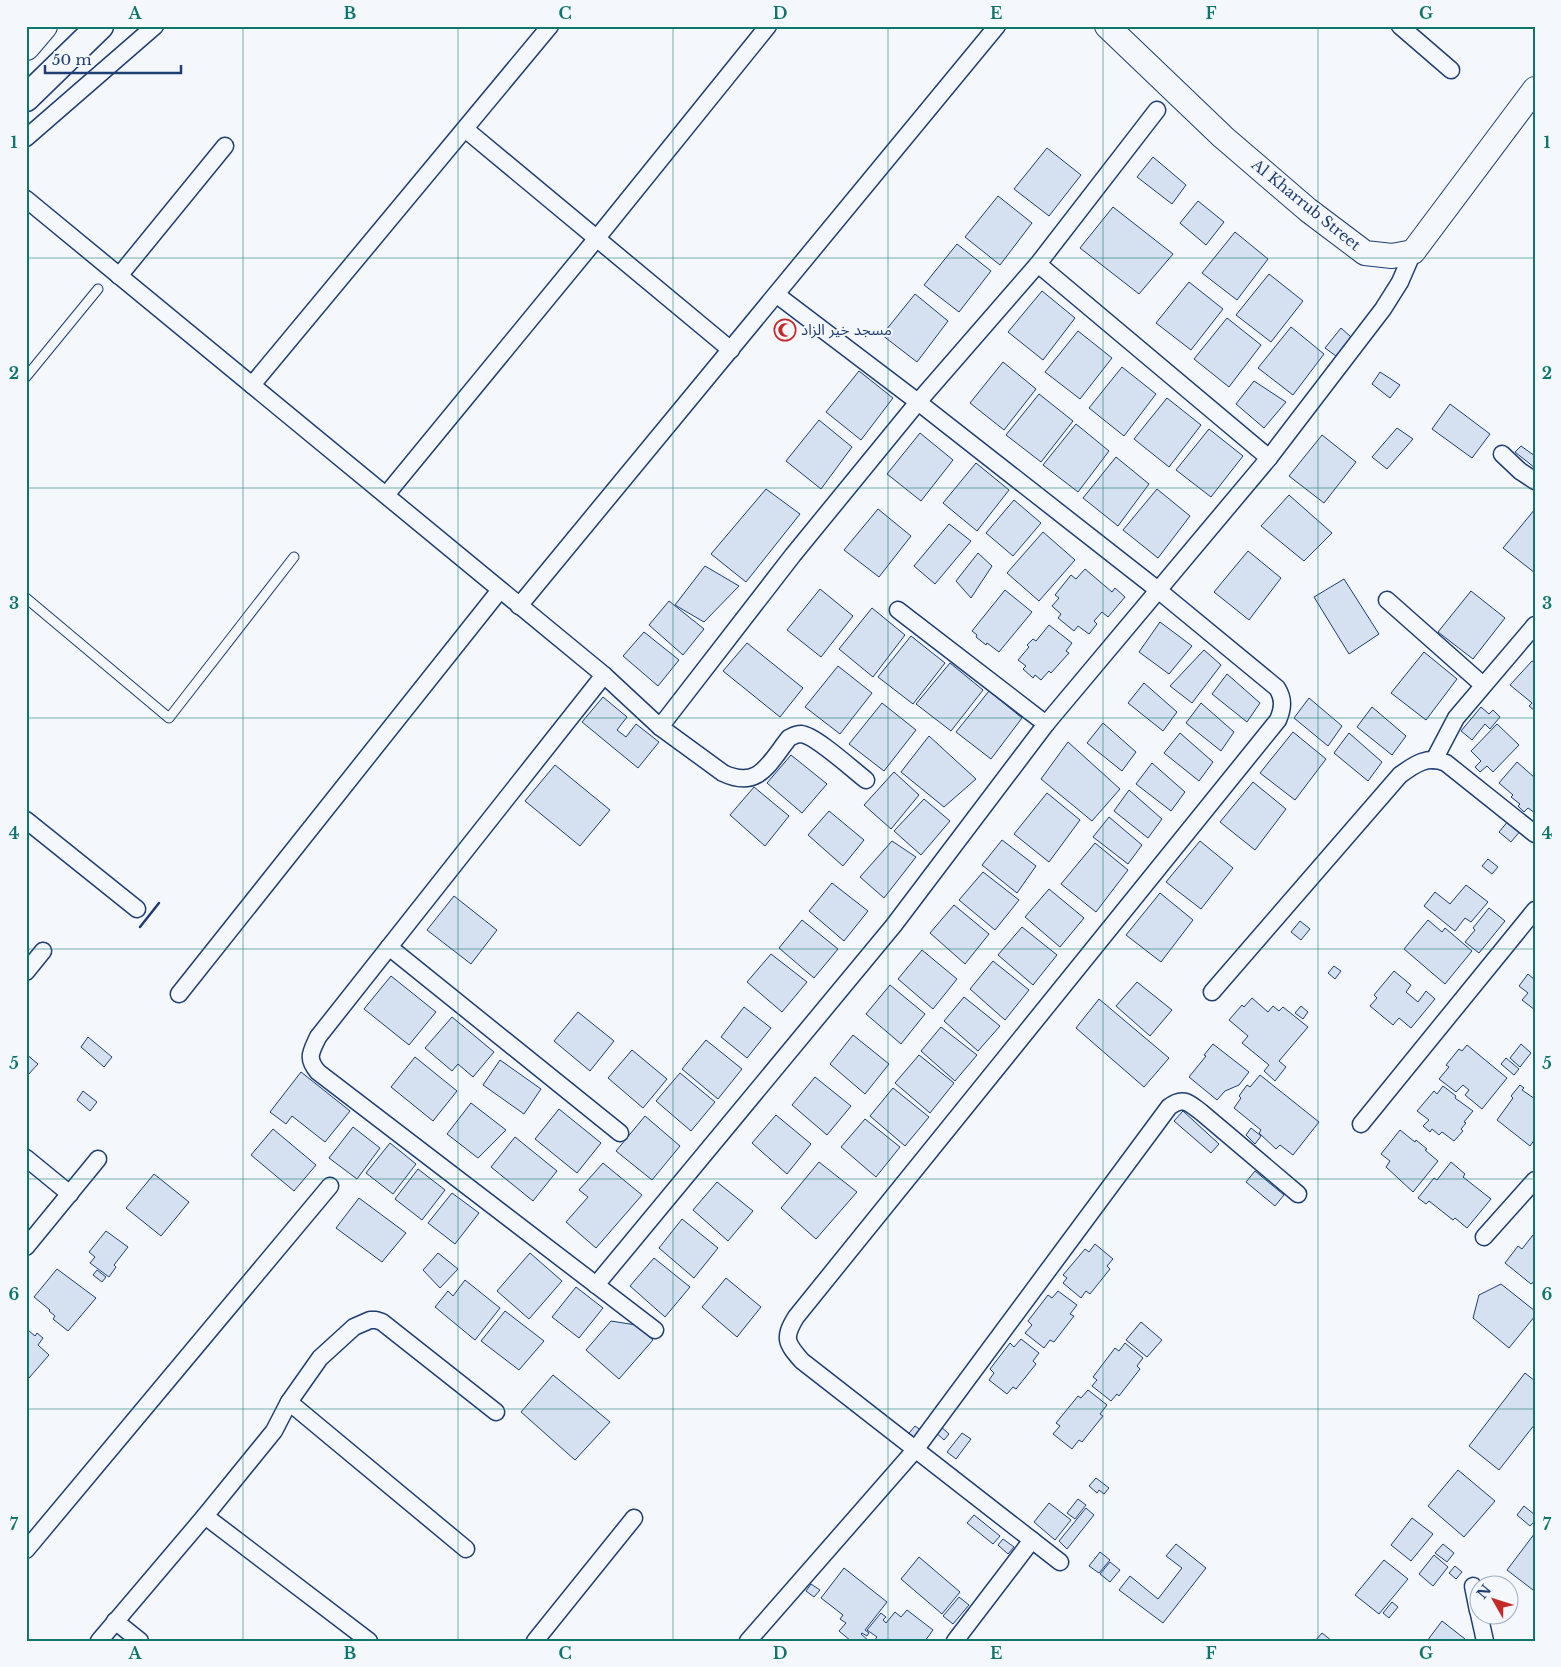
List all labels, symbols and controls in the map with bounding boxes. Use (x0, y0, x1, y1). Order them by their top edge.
text: A (128, 3, 143, 23)
text: B (344, 3, 357, 23)
text: C (558, 3, 572, 23)
text: D (773, 3, 787, 23)
text: E (990, 3, 1002, 23)
text: F (1205, 3, 1217, 23)
text: G (1419, 3, 1433, 23)
scale bar (45, 42, 181, 74)
text: 50 m (52, 50, 92, 69)
text: 1 (11, 132, 18, 152)
text: 1 (1544, 132, 1551, 152)
street label: Al Kharrub Street (1247, 154, 1365, 255)
mosque icon: مسجد خير الزاد (773, 318, 797, 342)
place label: مسجد خير الزاد (801, 320, 892, 339)
text: 2 (9, 363, 19, 383)
text: 2 (1542, 363, 1552, 383)
text: 3 (9, 593, 19, 613)
text: 3 (1542, 593, 1552, 613)
text: 4 (9, 823, 19, 843)
text: 4 (1542, 823, 1552, 843)
text: 5 (9, 1053, 19, 1073)
text: 5 (1542, 1053, 1552, 1073)
text: 6 (9, 1284, 20, 1304)
text: 6 (1542, 1284, 1553, 1304)
text: 7 (10, 1514, 19, 1534)
text: 7 (1543, 1514, 1552, 1534)
north arrow (1468, 1574, 1518, 1624)
text: N (1473, 1581, 1495, 1603)
text: A (128, 1643, 143, 1663)
text: B (344, 1643, 357, 1663)
text: C (558, 1643, 572, 1663)
text: D (773, 1643, 787, 1663)
text: E (990, 1643, 1002, 1663)
text: F (1205, 1643, 1217, 1663)
text: G (1419, 1643, 1433, 1663)

